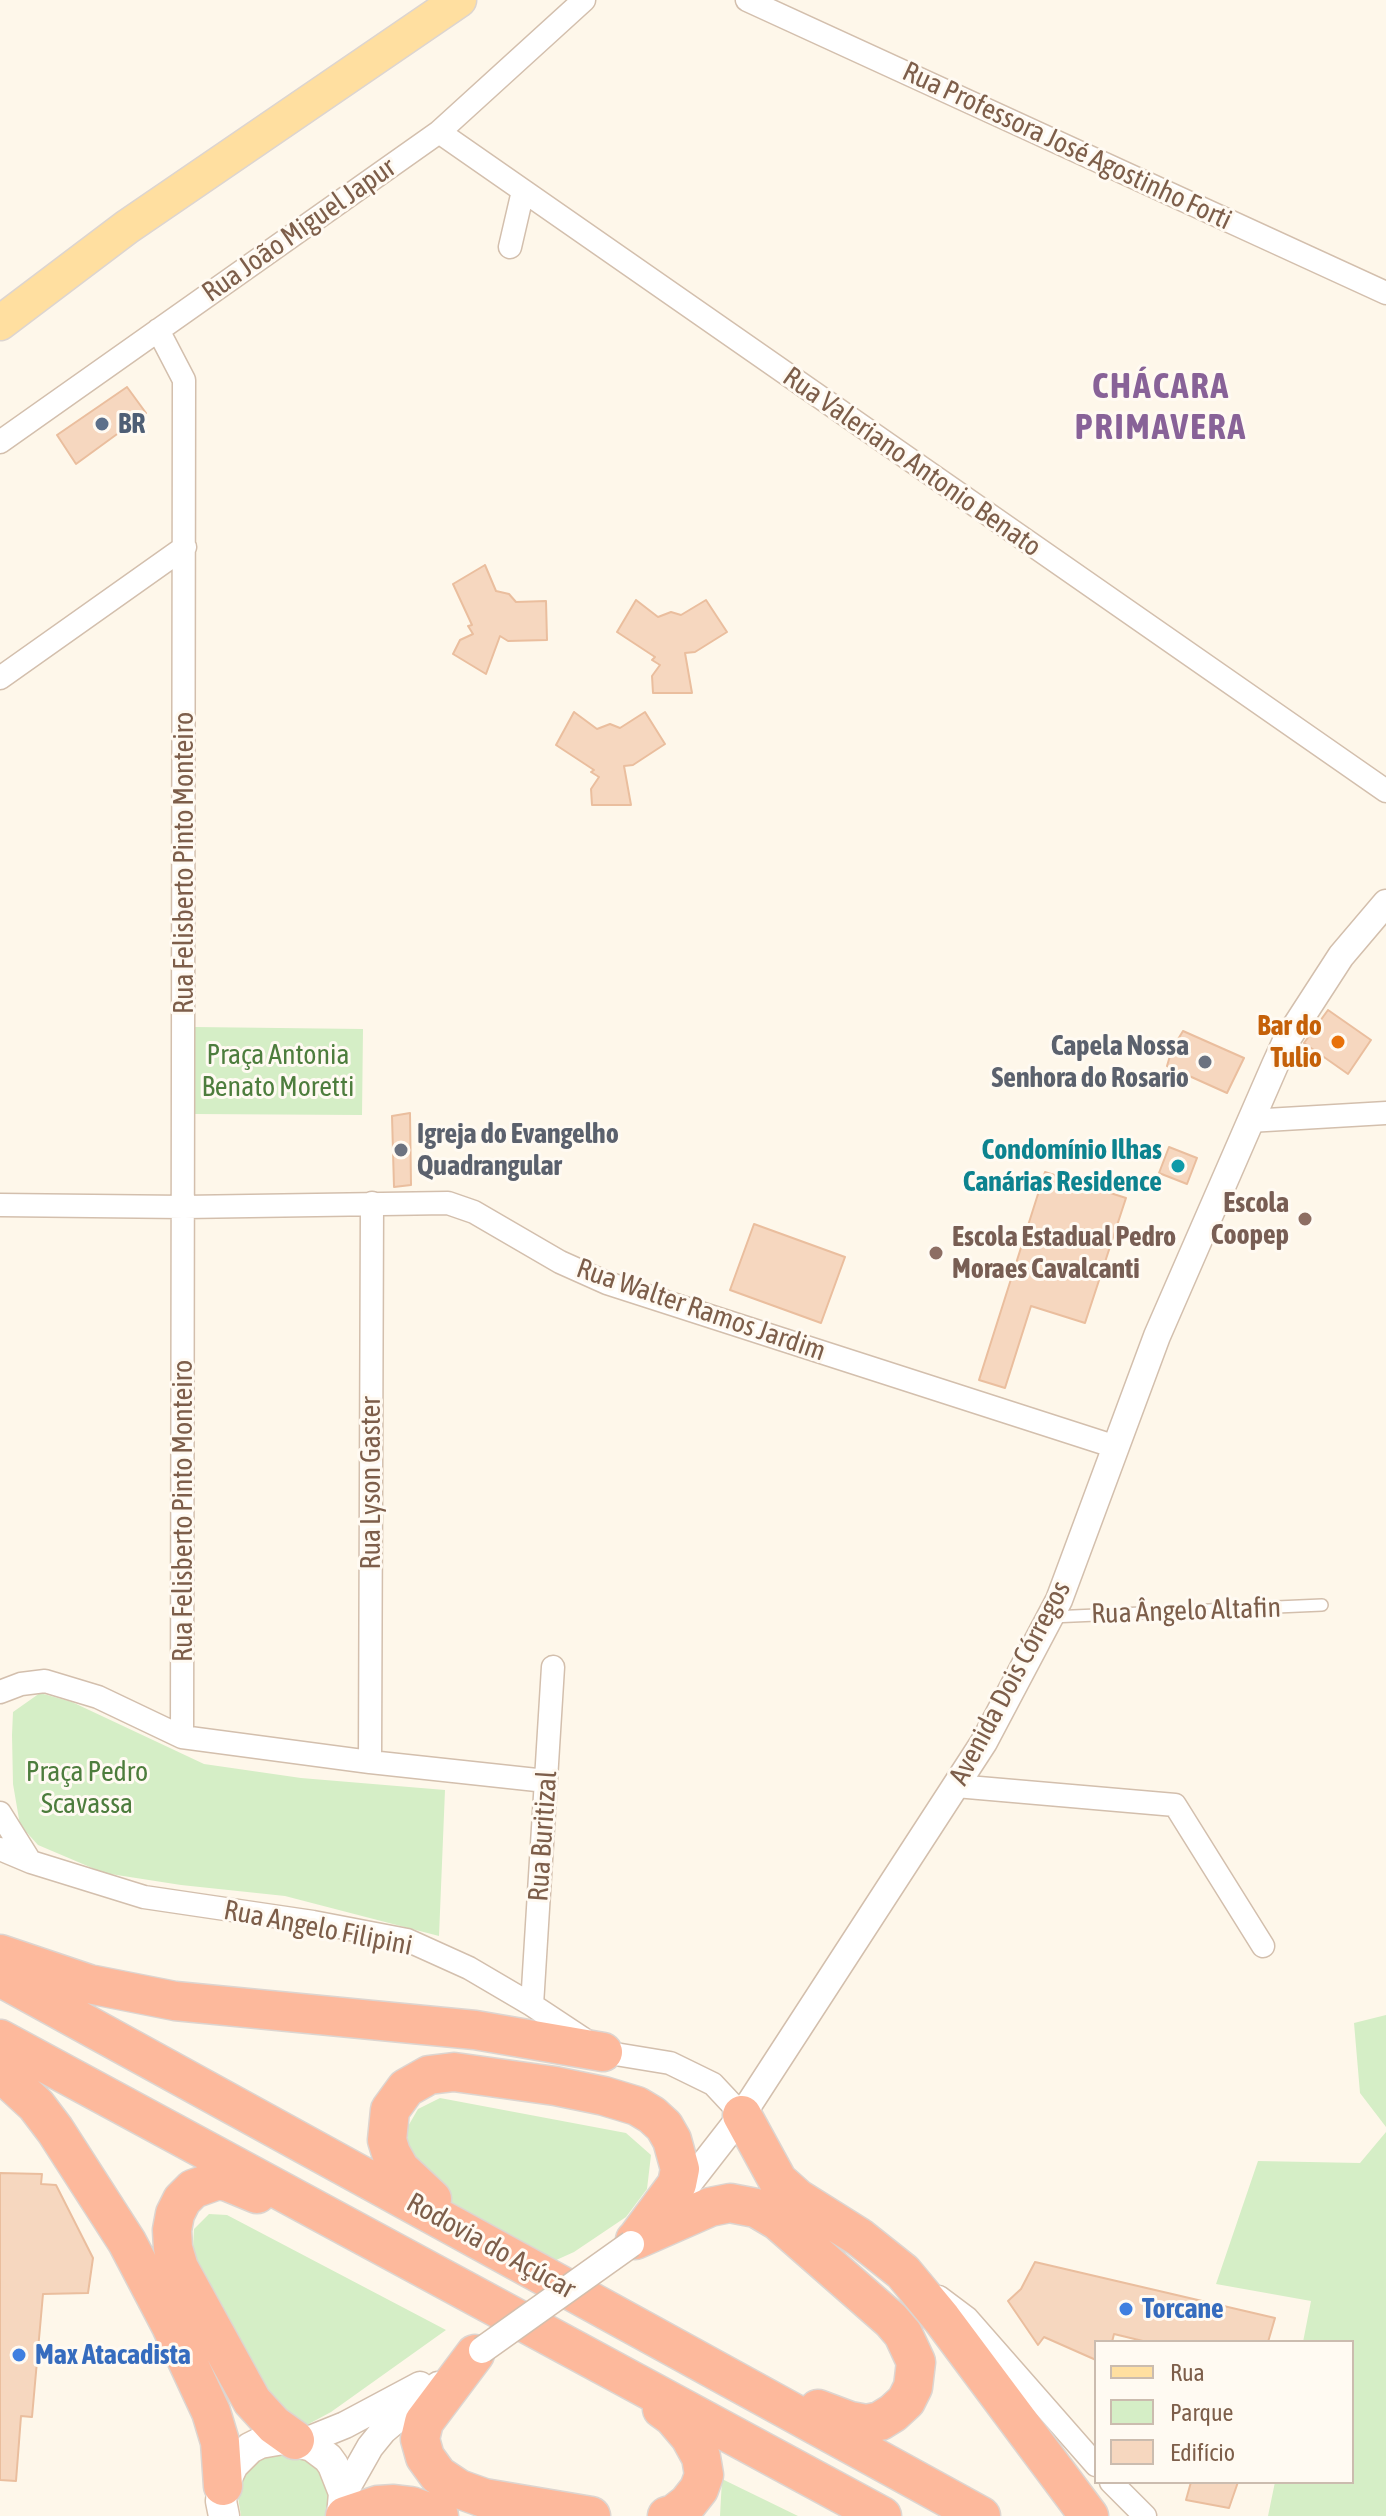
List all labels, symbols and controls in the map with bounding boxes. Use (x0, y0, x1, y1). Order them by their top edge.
street label: Rua Professora José Agostinho Forti (897, 55, 1237, 237)
street label: Rua João Miguel Japur (196, 151, 402, 309)
street label: Rua Valeriano Antonio Benato (777, 360, 1047, 564)
district label: CHÁCARA PRIMAVERA (1075, 365, 1247, 450)
place label: BR (118, 407, 145, 441)
marker: BR (93, 415, 111, 433)
street label: Rua Felisberto Pinto Monteiro (167, 712, 201, 1014)
place label: Bar do Tulio (1257, 1009, 1322, 1075)
place label: Capela Nossa Senhora do Rosario (991, 1029, 1189, 1095)
marker: Bar do Tulio (1329, 1033, 1347, 1051)
park label: Praça Antonia Benato Moretti (202, 1038, 354, 1104)
marker: Capela Nossa Senhora do Rosario (1196, 1053, 1214, 1071)
place label: Igreja do Evangelho Quadrangular (417, 1117, 619, 1183)
place label: Condomínio Ilhas Canárias Residence (963, 1133, 1162, 1199)
marker: Igreja do Evangelho Quadrangular (392, 1141, 410, 1159)
marker: Condomínio Ilhas Canárias Residence (1169, 1157, 1187, 1175)
place label: Escola Coopep (1211, 1186, 1289, 1252)
marker: Escola Coopep (1296, 1210, 1314, 1228)
place label: Escola Estadual Pedro Moraes Cavalcanti (952, 1220, 1176, 1286)
marker: Escola Estadual Pedro Moraes Cavalcanti (927, 1244, 945, 1262)
street label: Rua Walter Ramos Jardim (572, 1252, 830, 1368)
street label: Rua Felisberto Pinto Monteiro (166, 1360, 200, 1662)
street label: Rua Lyson Gaster (354, 1397, 388, 1569)
street label: Avenida Dois Córregos (942, 1575, 1078, 1791)
street label: Rua Ângelo Altafin (1090, 1591, 1282, 1631)
park label: Praça Pedro Scavassa (26, 1755, 148, 1821)
street label: Rua Buritizal (522, 1770, 564, 1902)
street label: Rua Angelo Filipini (221, 1893, 415, 1963)
street label: Rodovia do Açúcar (401, 2186, 581, 2306)
place label: Torcane (1142, 2292, 1224, 2326)
marker: Torcane (1117, 2300, 1135, 2318)
place label: Max Atacadista (35, 2338, 191, 2372)
legend (1094, 2340, 1354, 2484)
marker: Max Atacadista (10, 2346, 28, 2364)
text: Rua (1170, 2359, 1205, 2386)
text: Parque (1170, 2399, 1233, 2426)
text: Edifício (1170, 2439, 1235, 2466)

